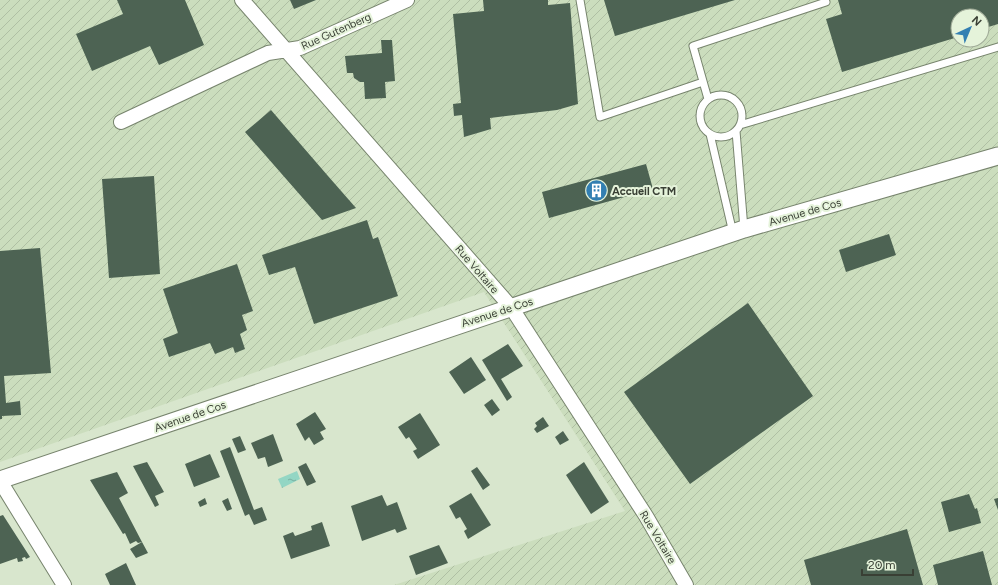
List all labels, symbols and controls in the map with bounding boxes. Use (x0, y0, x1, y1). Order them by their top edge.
north arrow (950, 8, 990, 48)
street label: Rue Gutenberg (299, 10, 373, 53)
text: N (969, 14, 984, 29)
building icon: Accueil CTM (584, 178, 610, 204)
place label: Accueil CTM (612, 185, 676, 198)
street label: Avenue de Cos (768, 196, 843, 229)
street label: Rue Voltaire (452, 243, 501, 296)
street label: Avenue de Cos (460, 295, 535, 330)
street label: Avenue de Cos (153, 398, 228, 435)
street label: Rue Voltaire (637, 508, 679, 566)
scale bar (862, 551, 913, 577)
text: 20 m (868, 558, 896, 572)

